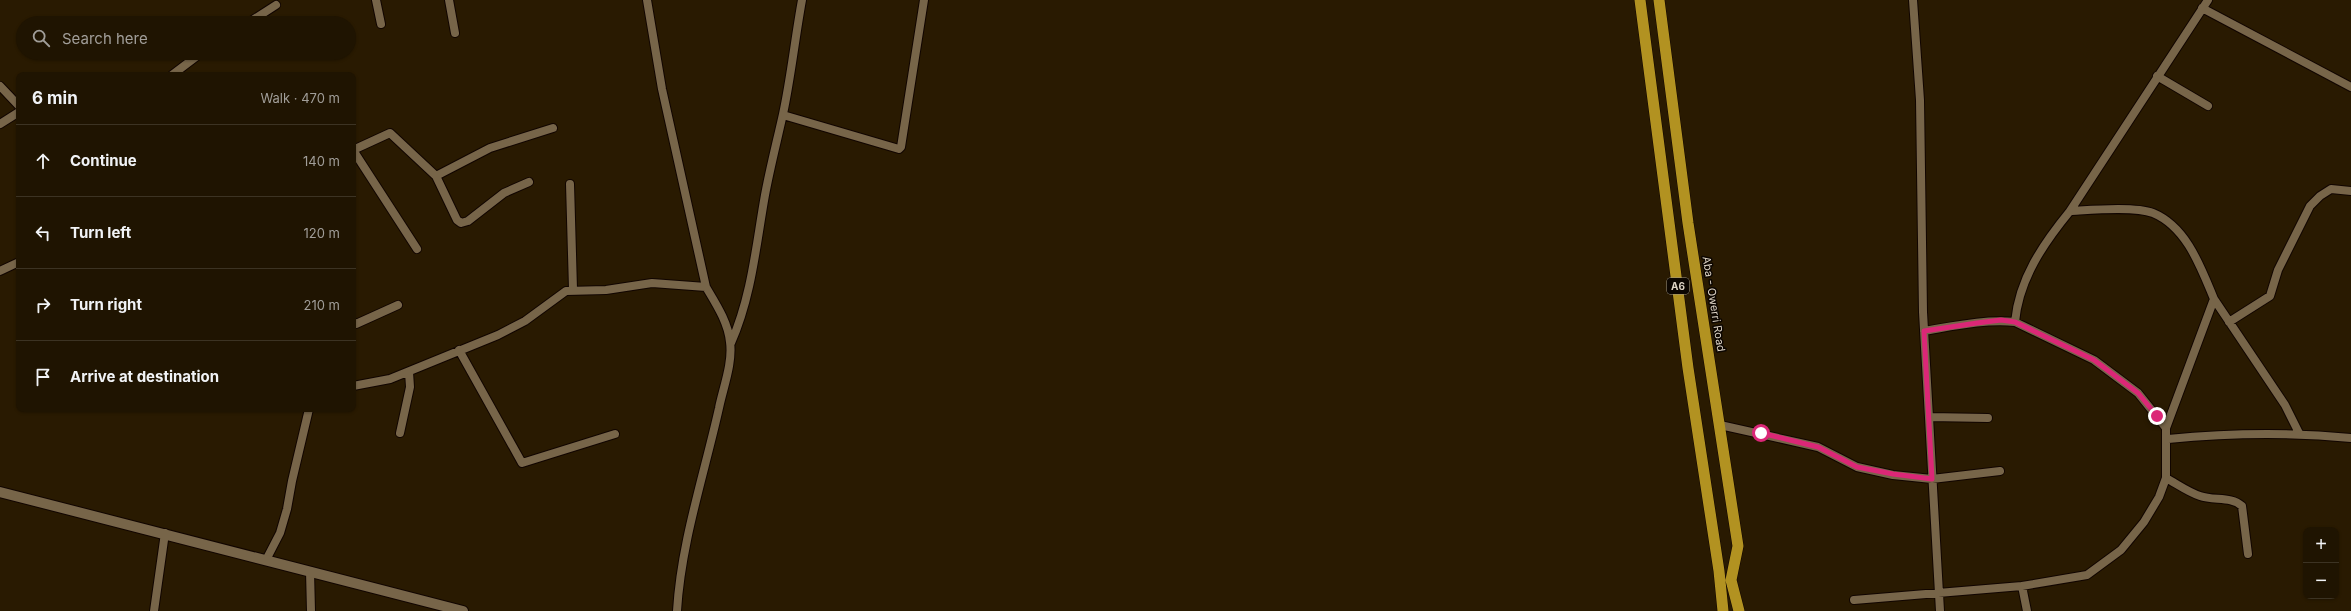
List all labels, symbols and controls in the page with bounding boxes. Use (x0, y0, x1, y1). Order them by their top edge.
search box (16, 16, 356, 60)
icon: search (30, 27, 52, 49)
text: Search here (62, 29, 148, 48)
text: 6 min (32, 88, 78, 108)
text: Walk · 470 m (260, 90, 340, 106)
icon: ahead (32, 150, 54, 172)
text: Continue (70, 151, 137, 170)
text: 140 m (303, 153, 340, 169)
icon: left (32, 222, 54, 244)
text: Turn left (70, 223, 131, 242)
text: 120 m (304, 225, 340, 241)
street label: Aba - Owerri Road (1700, 255, 1728, 353)
road number: A6 (1667, 278, 1689, 294)
icon: right (32, 294, 54, 316)
text: Turn right (70, 295, 142, 314)
text: 210 m (304, 297, 340, 313)
icon: arrive (32, 366, 54, 388)
text: Arrive at destination (70, 367, 219, 386)
route end (2148, 407, 2166, 425)
route start (1752, 424, 1770, 442)
map controls (2303, 527, 2339, 599)
button: + (2303, 527, 2339, 563)
button: − (2303, 563, 2339, 599)

